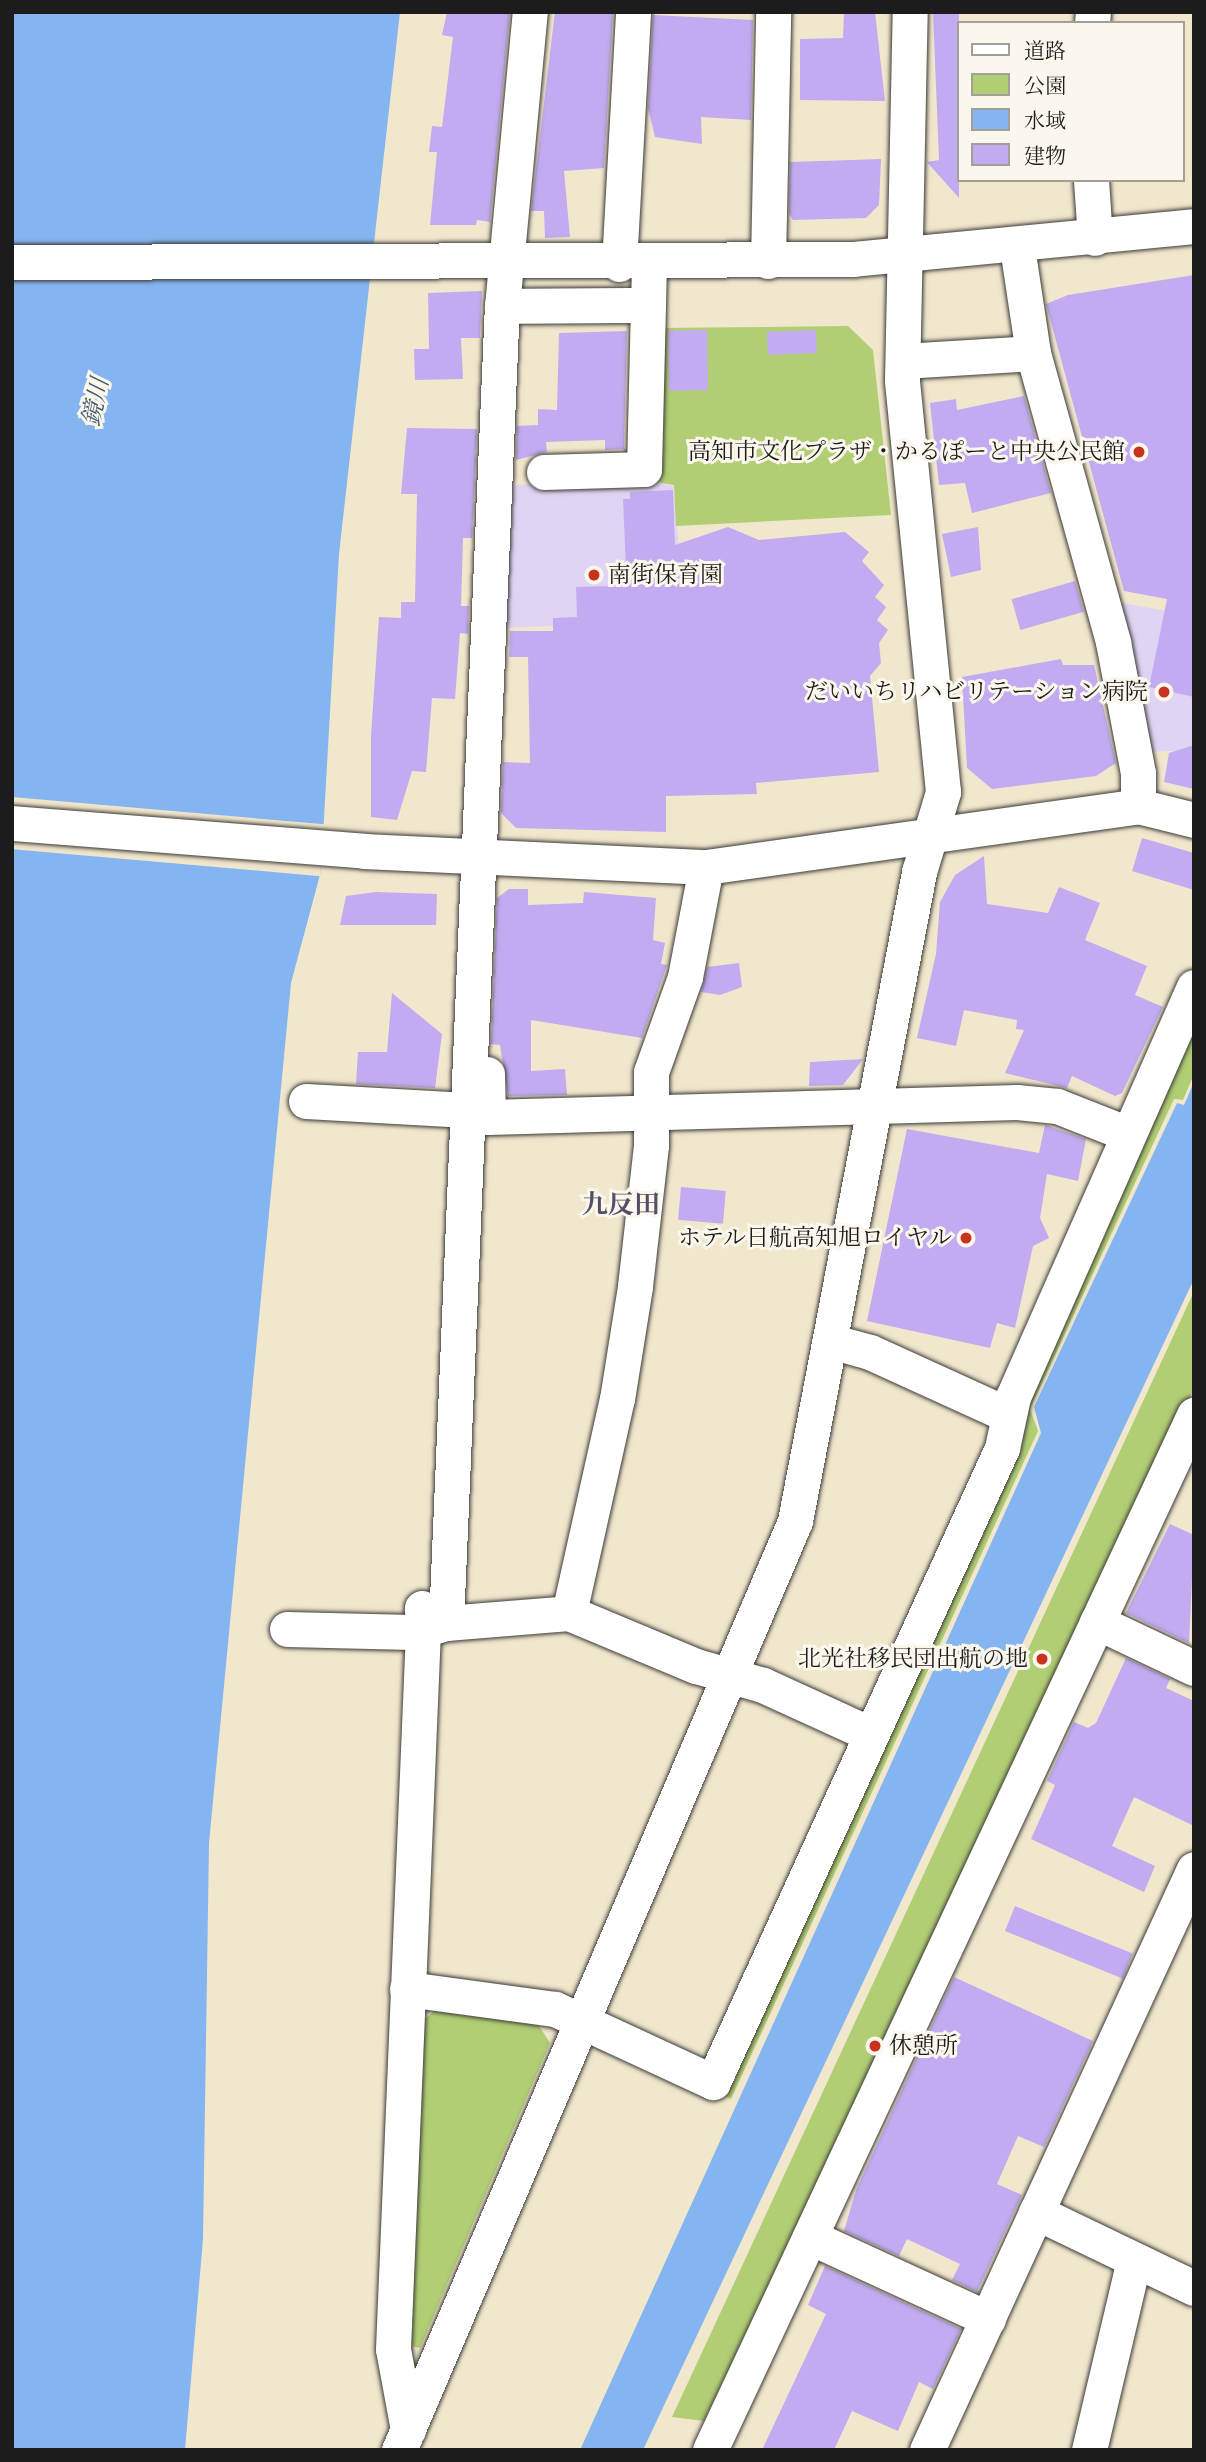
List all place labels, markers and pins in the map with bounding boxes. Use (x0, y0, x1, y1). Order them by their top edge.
place label: 高知市文化プラザ・かるぽーと中央公民館 (688, 438, 1125, 466)
marker: 高知市文化プラザ・かるぽーと中央公民館 (1131, 444, 1147, 460)
place label: 南街保育園 (608, 561, 723, 589)
marker: 南街保育園 (586, 567, 602, 583)
place label: だいいちリハビリテーション病院 (803, 678, 1148, 706)
marker: だいいちリハビリテーション病院 (1154, 682, 1174, 702)
place label: ホテル日航高知旭ロイヤル (676, 1224, 952, 1252)
marker: ホテル日航高知旭ロイヤル (958, 1230, 974, 1246)
place label: 北光社移民団出航の地 (798, 1645, 1028, 1673)
marker: 北光社移民団出航の地 (1034, 1651, 1050, 1667)
place label: 休憩所 (889, 2032, 958, 2060)
marker: 休憩所 (867, 2038, 883, 2054)

